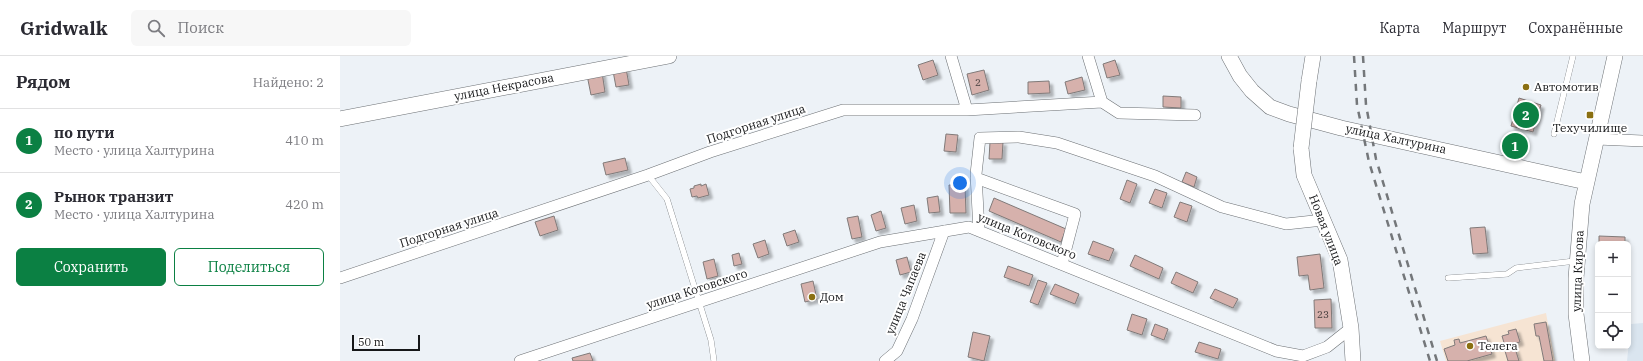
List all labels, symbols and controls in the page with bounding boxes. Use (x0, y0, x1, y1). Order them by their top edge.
search box (131, 10, 411, 46)
text: Gridwalk (20, 16, 107, 40)
icon: search (145, 17, 167, 39)
text: Поиск (177, 18, 224, 37)
text: Карта (1379, 19, 1420, 37)
text: Маршрут (1442, 19, 1506, 37)
text: Сохранённые (1528, 19, 1623, 37)
street label: улица Некрасова (453, 69, 556, 104)
text: Рядом (16, 71, 71, 93)
text: Найдено: 2 (253, 74, 324, 91)
house number: 2 (975, 76, 981, 89)
place label: Автомотив (1534, 79, 1599, 94)
marker: Автомотив (1521, 82, 1531, 92)
street label: Подгорная улица (705, 100, 808, 147)
pin: 2 (1513, 100, 1539, 130)
marker: Техучилище (1585, 110, 1595, 120)
place label: Техучилище (1553, 120, 1627, 135)
street label: улица Халтурина (1344, 121, 1448, 157)
text: по пути (54, 123, 115, 142)
pin: 1 (1502, 131, 1528, 161)
text: 1 (25, 132, 33, 149)
text: 410 m (285, 132, 324, 149)
text: Место · улица Халтурина (54, 142, 215, 159)
your location (950, 173, 970, 193)
text: Рынок транзит (54, 187, 173, 206)
street label: Новая улица (1306, 192, 1347, 268)
text: 2 (25, 196, 33, 213)
text: 420 m (285, 196, 324, 213)
street label: Подгорная улица (398, 204, 501, 251)
text: Место · улица Халтурина (54, 206, 215, 223)
street label: улица Котовского (976, 209, 1079, 262)
street label: улица Кирова (1569, 229, 1586, 312)
map controls (1595, 241, 1631, 349)
button: + (1595, 241, 1631, 277)
button: Сохранить (16, 248, 166, 286)
button: Поделиться (174, 248, 324, 286)
street label: улица Чапаева (882, 249, 929, 336)
street label: улица Котовского (644, 265, 749, 312)
button: − (1595, 277, 1631, 313)
place label: Дом (820, 289, 844, 304)
marker: Дом (807, 292, 817, 302)
house number: 23 (1317, 308, 1329, 321)
button: locate (1595, 313, 1631, 349)
scale bar (352, 333, 420, 352)
text: 50 m (358, 335, 384, 349)
place label: Телега (1478, 338, 1518, 353)
marker: Телега (1465, 341, 1475, 351)

